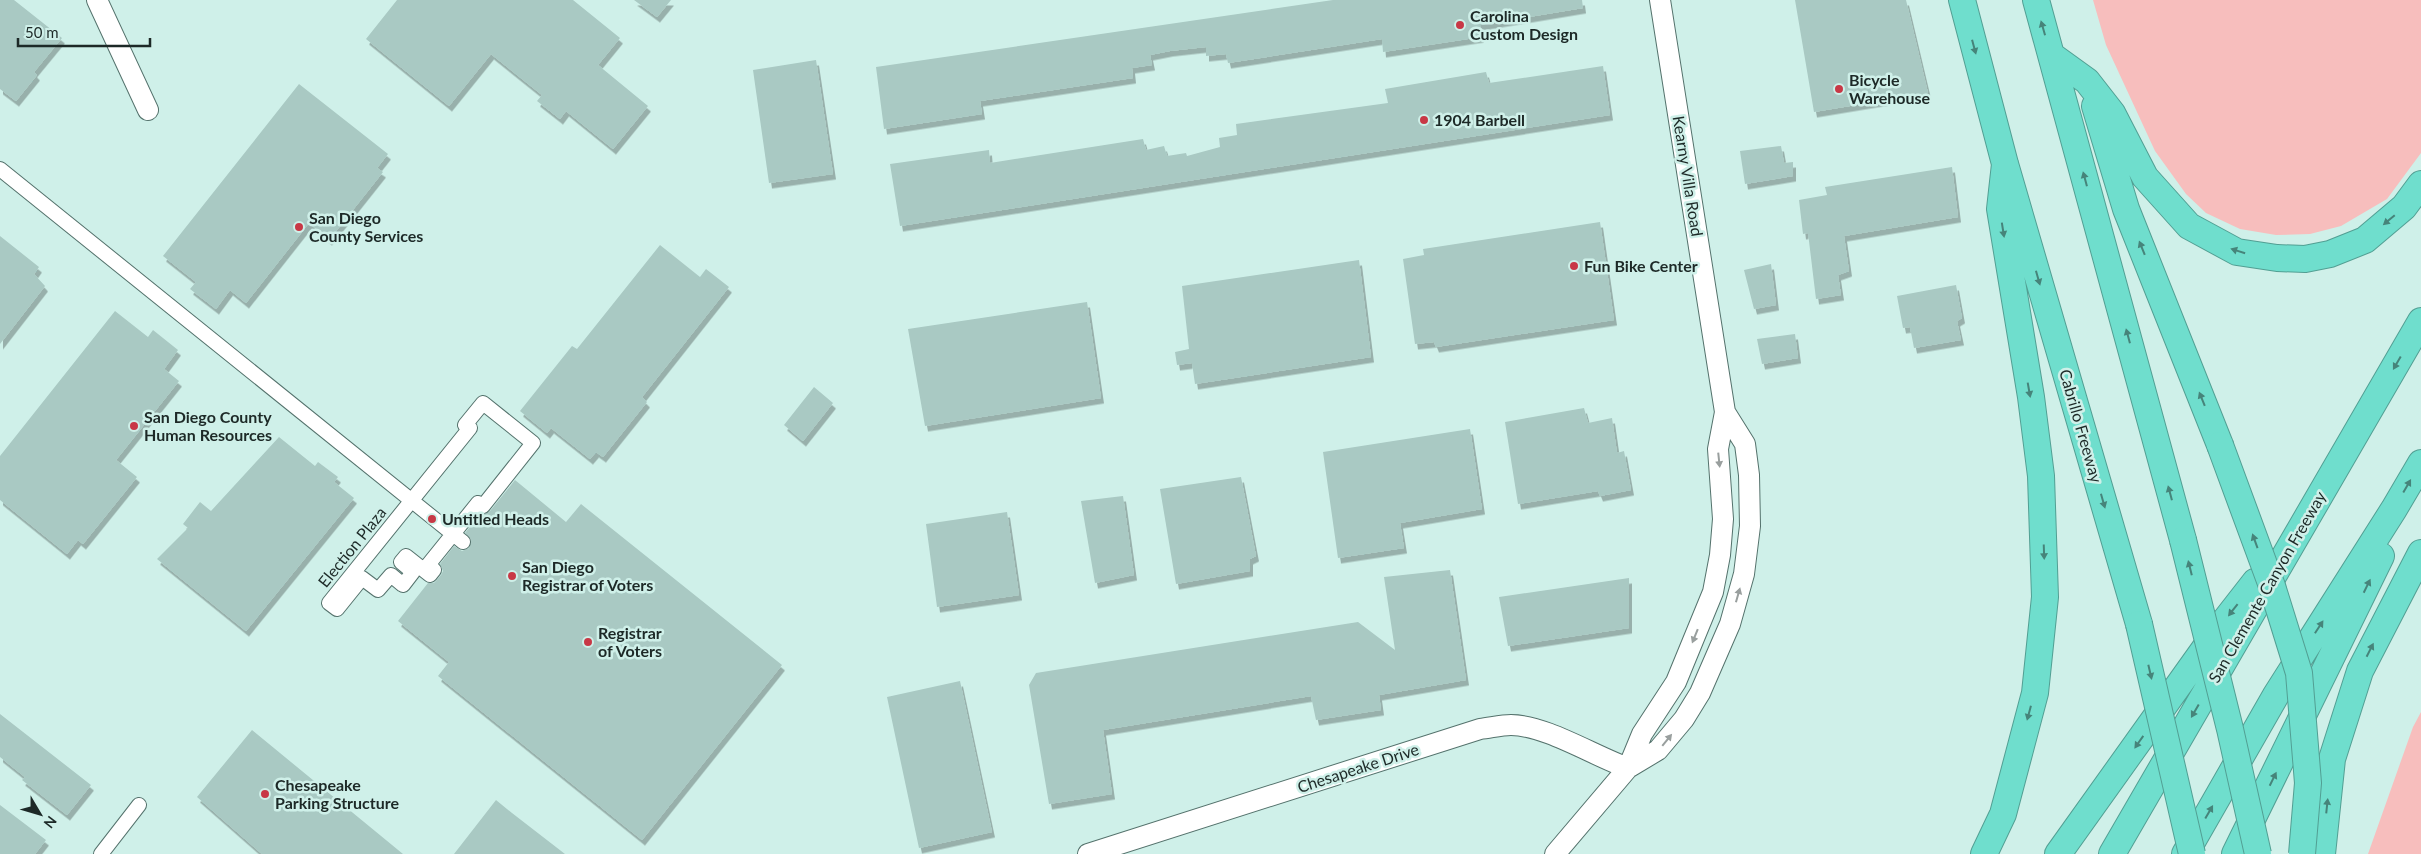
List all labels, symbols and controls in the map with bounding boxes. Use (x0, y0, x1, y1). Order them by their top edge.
place label: Carolina Custom Design (1470, 6, 1578, 43)
scale bar (18, 15, 150, 47)
marker: Carolina Custom Design (1454, 19, 1466, 31)
one-way arrow (2039, 20, 2047, 35)
text: 50 m (25, 23, 59, 41)
one-way arrow (1970, 40, 1978, 55)
place label: Bicycle Warehouse (1849, 70, 1931, 107)
marker: Bicycle Warehouse (1833, 83, 1845, 95)
place label: 1904 Barbell (1434, 110, 1525, 129)
marker: 1904 Barbell (1418, 114, 1430, 126)
street label: Kearny Villa Road (1670, 114, 1707, 238)
one-way arrow (2081, 172, 2089, 187)
place label: San Diego County Services (309, 208, 423, 245)
one-way arrow (2383, 214, 2396, 225)
marker: San Diego County Services (293, 221, 305, 233)
one-way arrow (1999, 222, 2007, 238)
one-way arrow (2138, 240, 2146, 255)
one-way arrow (2230, 247, 2245, 255)
place label: Fun Bike Center (1584, 256, 1698, 275)
marker: Fun Bike Center (1568, 260, 1580, 272)
one-way arrow (2034, 271, 2042, 286)
one-way arrow (2123, 329, 2131, 344)
one-way arrow (2392, 356, 2401, 370)
street label: Cabrillo Freeway (2056, 367, 2107, 485)
one-way arrow (2026, 382, 2034, 398)
one-way arrow (2198, 391, 2206, 406)
place label: San Diego County Human Resources (144, 407, 272, 444)
marker: San Diego County Human Resources (128, 420, 140, 432)
one-way arrow (1715, 452, 1723, 468)
one-way arrow (2403, 480, 2412, 493)
one-way arrow (2166, 486, 2174, 501)
street label: San Clemente Canyon Freeway (2204, 487, 2330, 686)
one-way arrow (2099, 494, 2107, 509)
street label: Election Plaza (314, 503, 390, 591)
place label: Untitled Heads (442, 509, 549, 528)
marker: Untitled Heads (426, 513, 438, 525)
one-way arrow (2251, 533, 2258, 548)
one-way arrow (2040, 544, 2048, 560)
place label: San Diego Registrar of Voters (522, 557, 653, 594)
one-way arrow (2186, 561, 2194, 576)
marker: San Diego Registrar of Voters (506, 570, 518, 582)
one-way arrow (2363, 579, 2371, 593)
one-way arrow (1735, 588, 1743, 603)
one-way arrow (2228, 603, 2238, 617)
one-way arrow (2314, 620, 2324, 634)
place label: Registrar of Voters (598, 623, 662, 660)
one-way arrow (1691, 628, 1698, 643)
marker: Registrar of Voters (582, 636, 594, 648)
one-way arrow (2366, 643, 2374, 657)
one-way arrow (2146, 664, 2154, 679)
one-way arrow (2191, 704, 2200, 717)
one-way arrow (2025, 705, 2033, 720)
one-way arrow (1661, 734, 1672, 747)
one-way arrow (2134, 736, 2144, 749)
street label: Chesapeake Drive (1295, 739, 1421, 796)
one-way arrow (2269, 772, 2277, 786)
place label: Chesapeake Parking Structure (275, 775, 400, 812)
marker: Chesapeake Parking Structure (259, 788, 271, 800)
north arrow (15, 789, 65, 839)
one-way arrow (2323, 797, 2331, 813)
one-way arrow (2204, 805, 2213, 818)
text: N (41, 813, 61, 832)

